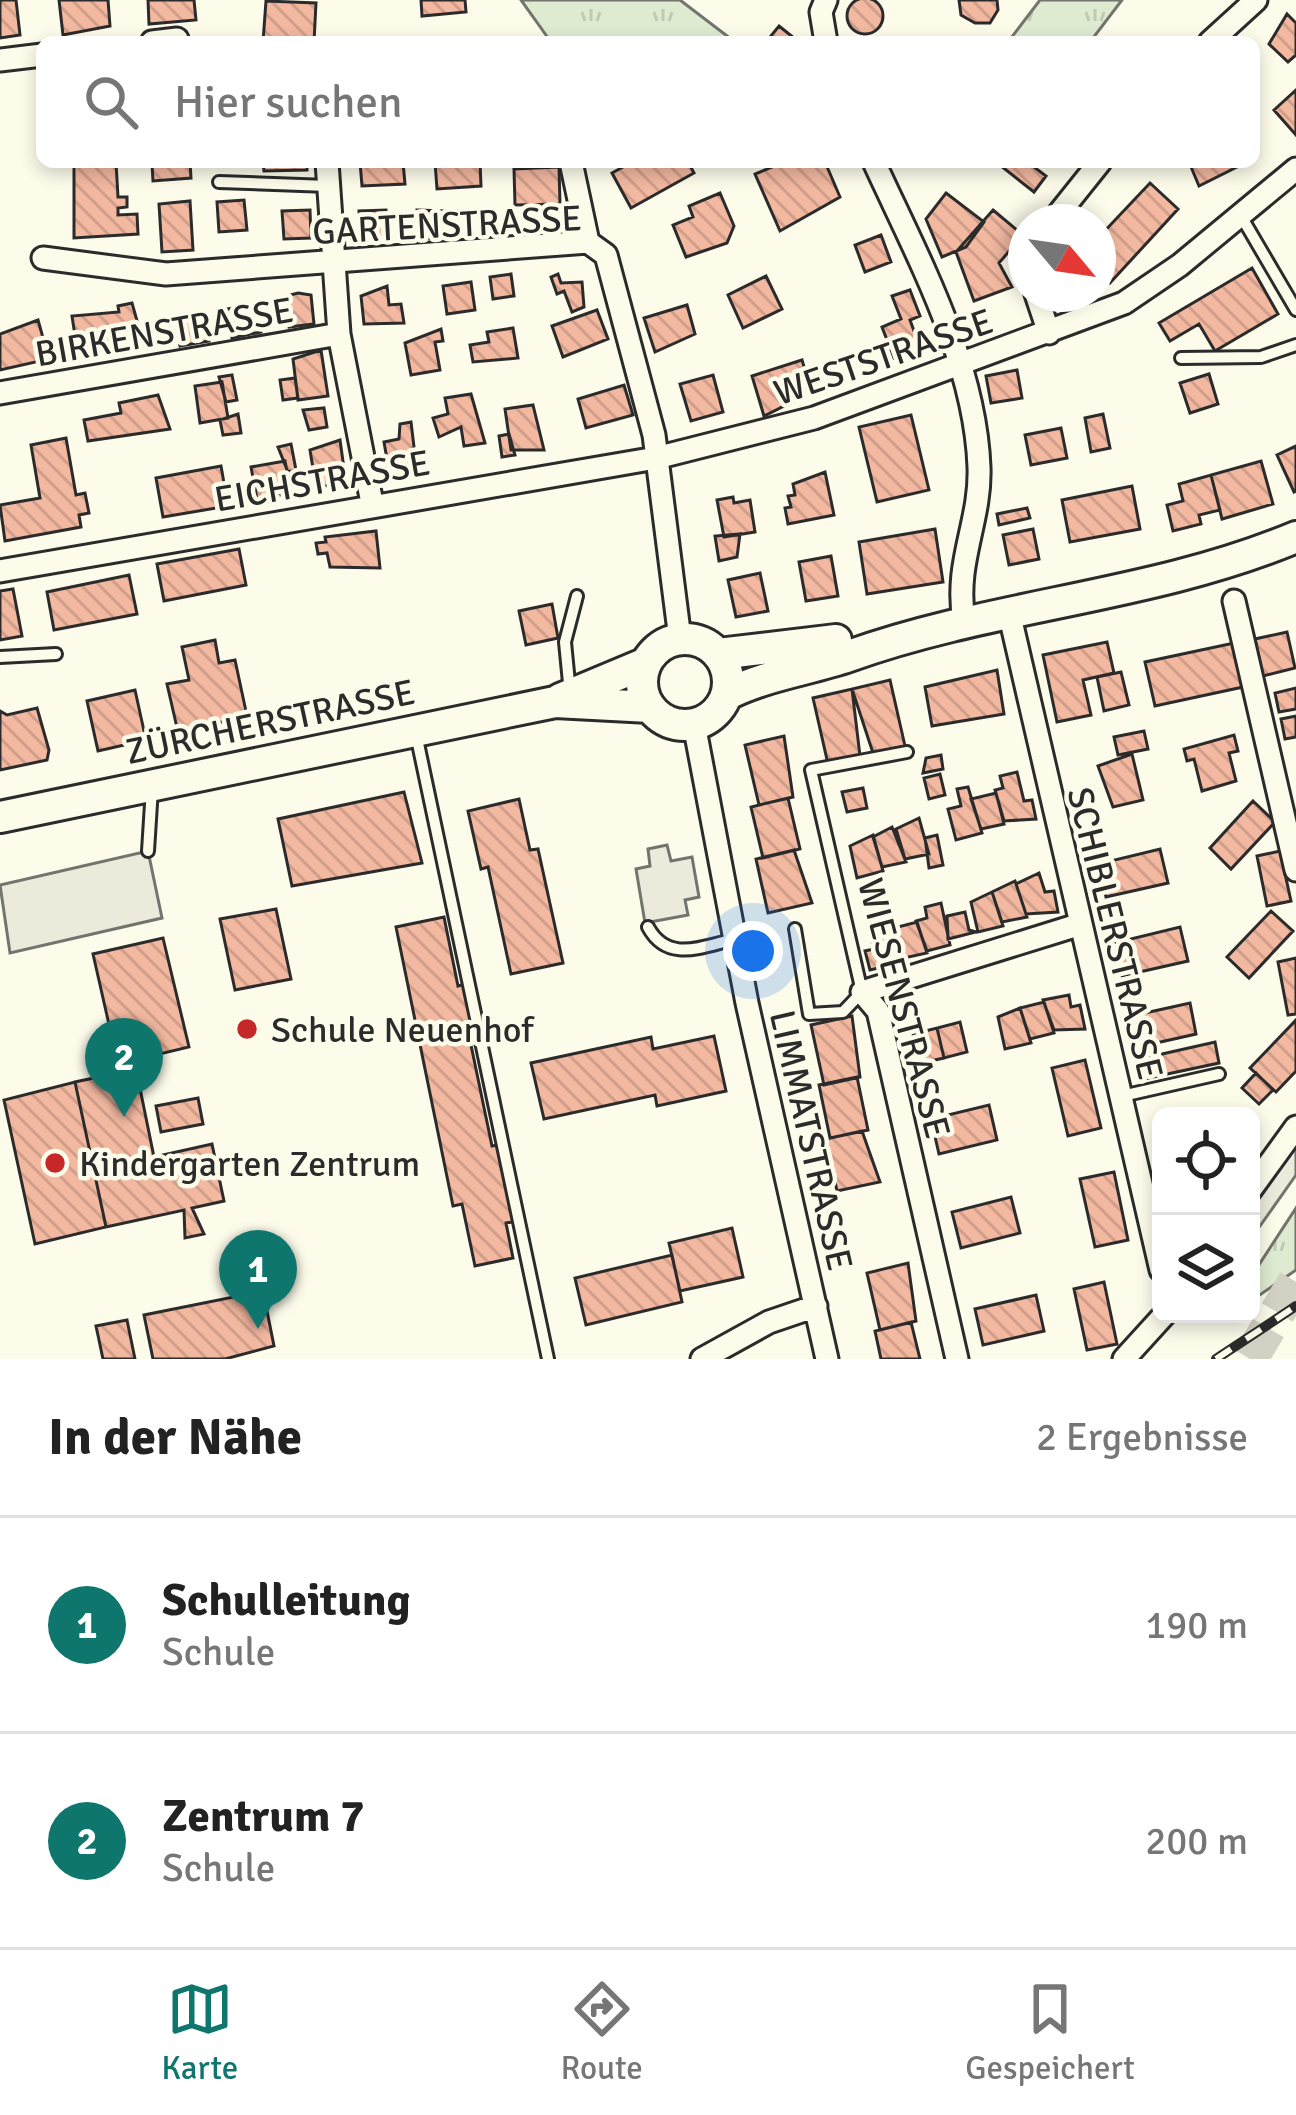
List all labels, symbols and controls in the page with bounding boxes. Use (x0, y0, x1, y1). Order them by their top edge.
search box (36, 36, 1260, 168)
icon: search (78, 69, 144, 135)
text: Hier suchen (174, 75, 403, 130)
street label: GARTENSTRASSE (311, 196, 583, 255)
north arrow (1008, 204, 1116, 312)
street label: BIRKENSTRASSE (32, 288, 297, 377)
street label: WESTSTRASSE (768, 299, 999, 416)
street label: EICHSTRASSE (211, 440, 433, 523)
street label: ZÜRCHERSTRASSE (122, 670, 419, 775)
street label: SCHIBLERSTRASSE (1056, 783, 1173, 1084)
street label: WIESENSTRASSE (847, 874, 960, 1143)
your location (723, 921, 783, 981)
street label: LIMMATSTRASSE (759, 1006, 862, 1275)
place label: Schule Neuenhof (271, 1008, 535, 1053)
marker: Schule Neuenhof (234, 1016, 260, 1042)
pin: 2 (85, 1018, 163, 1117)
map controls (1152, 1107, 1260, 1323)
button: locate (1152, 1107, 1260, 1215)
place label: Kindergarten Zentrum (79, 1142, 420, 1187)
marker: Kindergarten Zentrum (42, 1150, 68, 1176)
button: layers (1152, 1215, 1260, 1323)
pin: 1 (219, 1230, 297, 1329)
text: In der Nähe (48, 1406, 302, 1469)
text: 2 Ergebnisse (1036, 1413, 1248, 1461)
text: Schulleitung (162, 1573, 411, 1628)
text: 1 (76, 1601, 98, 1649)
text: 190 m (1145, 1601, 1248, 1649)
text: Schule (162, 1628, 275, 1676)
text: Zentrum 7 (162, 1789, 365, 1844)
text: 2 (76, 1817, 98, 1865)
text: 200 m (1145, 1817, 1248, 1865)
text: Schule (162, 1844, 275, 1892)
tab: Karte (161, 1976, 238, 2089)
tab: Route (561, 1976, 643, 2089)
tab: Gespeichert (965, 1976, 1135, 2089)

